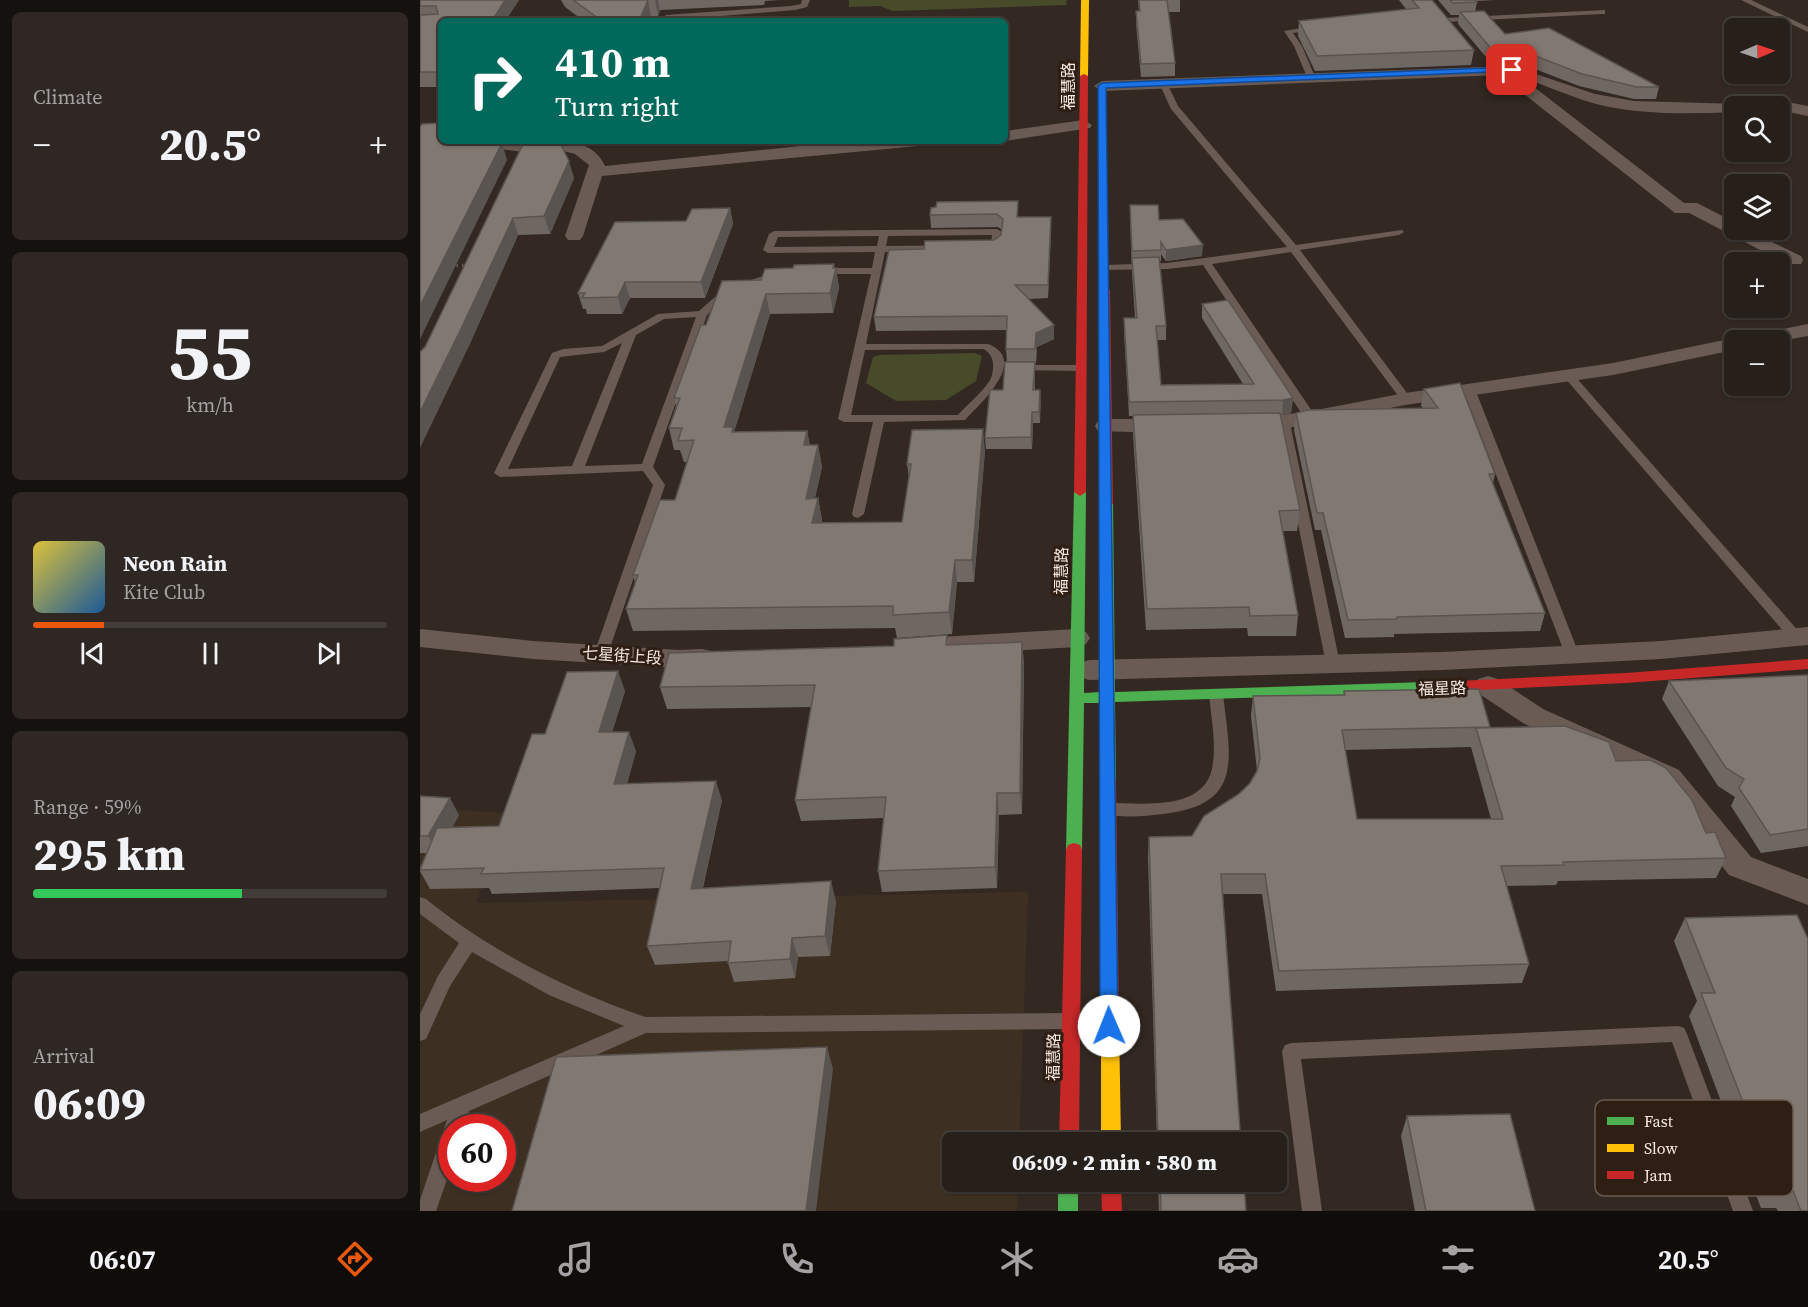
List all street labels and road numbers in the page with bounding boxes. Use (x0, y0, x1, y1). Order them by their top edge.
street label: 福慧路 (1057, 62, 1079, 110)
street label: 福慧路 (1050, 547, 1072, 595)
street label: 七星街上段 (581, 641, 663, 669)
street label: 福星路 (1418, 676, 1466, 700)
street label: 福慧路 (1042, 1033, 1064, 1081)

